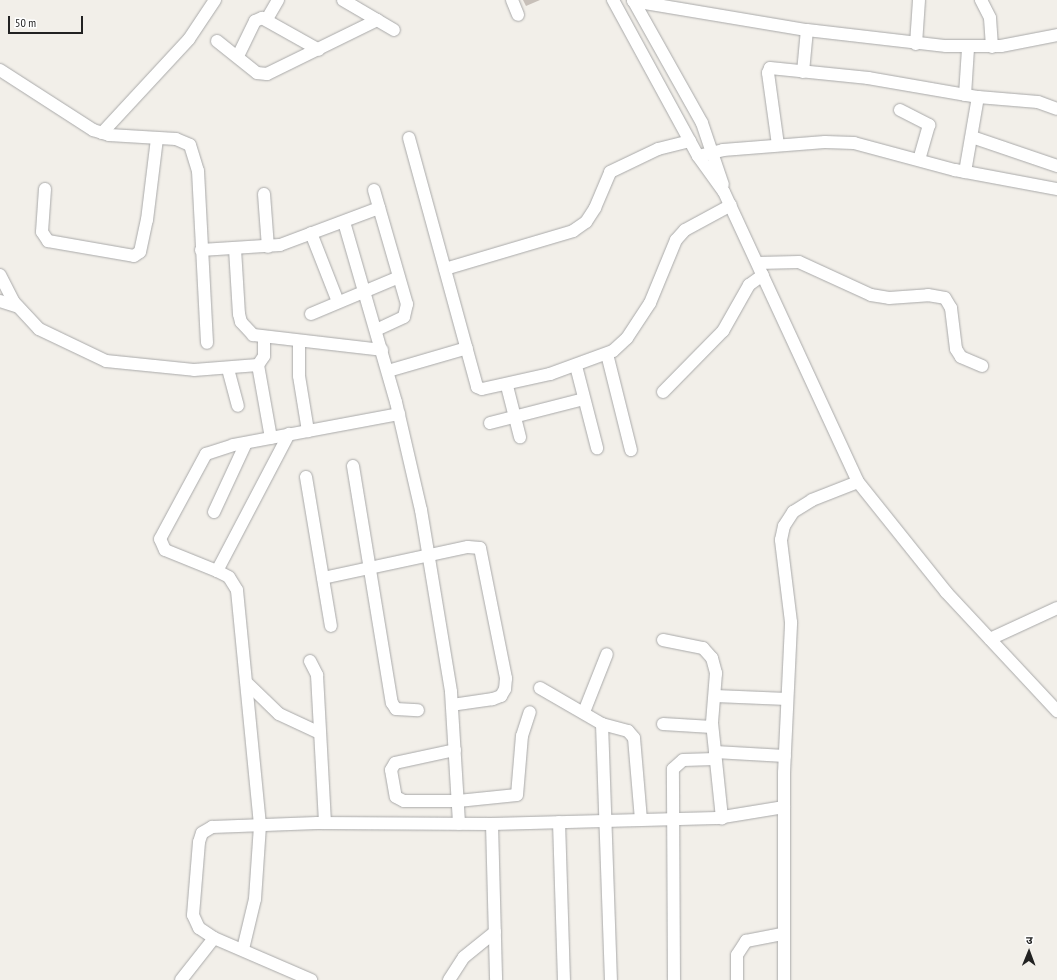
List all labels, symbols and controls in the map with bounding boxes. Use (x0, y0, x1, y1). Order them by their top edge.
scale bar (10, 8, 85, 34)
text: 50 m (15, 15, 36, 30)
north arrow (1009, 932, 1049, 972)
text: उ (1026, 933, 1033, 947)

